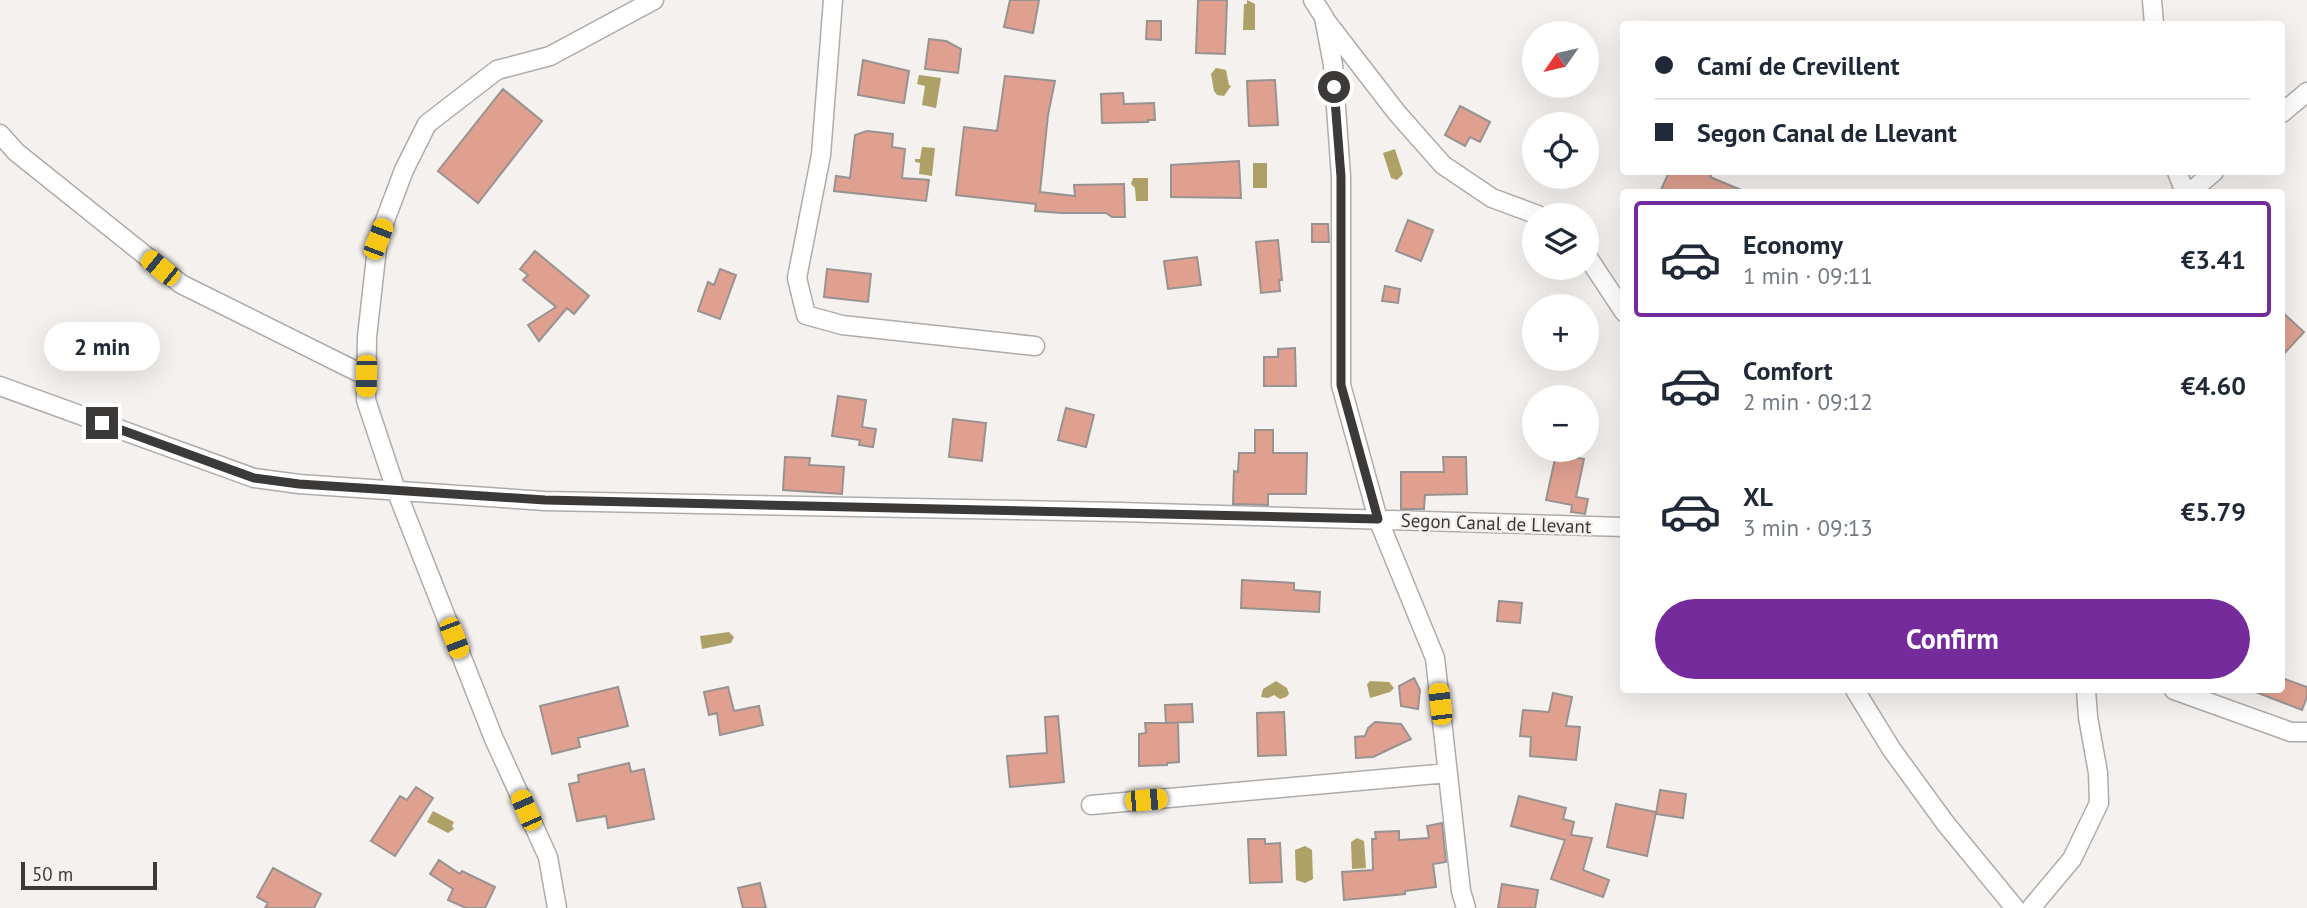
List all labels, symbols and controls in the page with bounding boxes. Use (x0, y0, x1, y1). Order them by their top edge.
north arrow (1522, 21, 1600, 98)
map controls (1522, 21, 1599, 462)
text: Camí de Crevillent (1697, 49, 1899, 82)
route start (1318, 71, 1350, 103)
button: locate (1522, 112, 1599, 189)
text: Segon Canal de Llevant (1697, 116, 1957, 149)
button: layers (1522, 203, 1599, 280)
car (361, 216, 396, 262)
icon: car (1659, 228, 1722, 291)
text: Economy (1743, 228, 1843, 261)
text: €3.41 (2181, 243, 2246, 276)
car (138, 247, 183, 289)
text: 1 min · 09:11 (1743, 261, 1873, 290)
button: + (1522, 294, 1599, 371)
callout: 2 min (44, 322, 160, 370)
text: 2 min (74, 332, 130, 361)
icon: car (1659, 354, 1722, 417)
text: Comfort (1743, 354, 1833, 387)
car (356, 355, 377, 397)
text: €4.60 (2181, 369, 2246, 402)
button: − (1522, 385, 1599, 462)
text: 2 min · 09:12 (1743, 387, 1873, 416)
route end (86, 407, 118, 439)
icon: car (1659, 480, 1722, 543)
text: XL (1743, 480, 1773, 513)
text: €5.79 (2181, 495, 2246, 528)
street label: Segon Canal de Llevant (1400, 508, 1592, 538)
text: 3 min · 09:13 (1743, 513, 1873, 542)
button: Confirm (1655, 599, 2250, 679)
car (437, 615, 472, 661)
car (1428, 682, 1453, 726)
car (508, 787, 545, 833)
car (1125, 788, 1168, 812)
scale bar (21, 859, 158, 891)
text: 50 m (32, 862, 73, 886)

